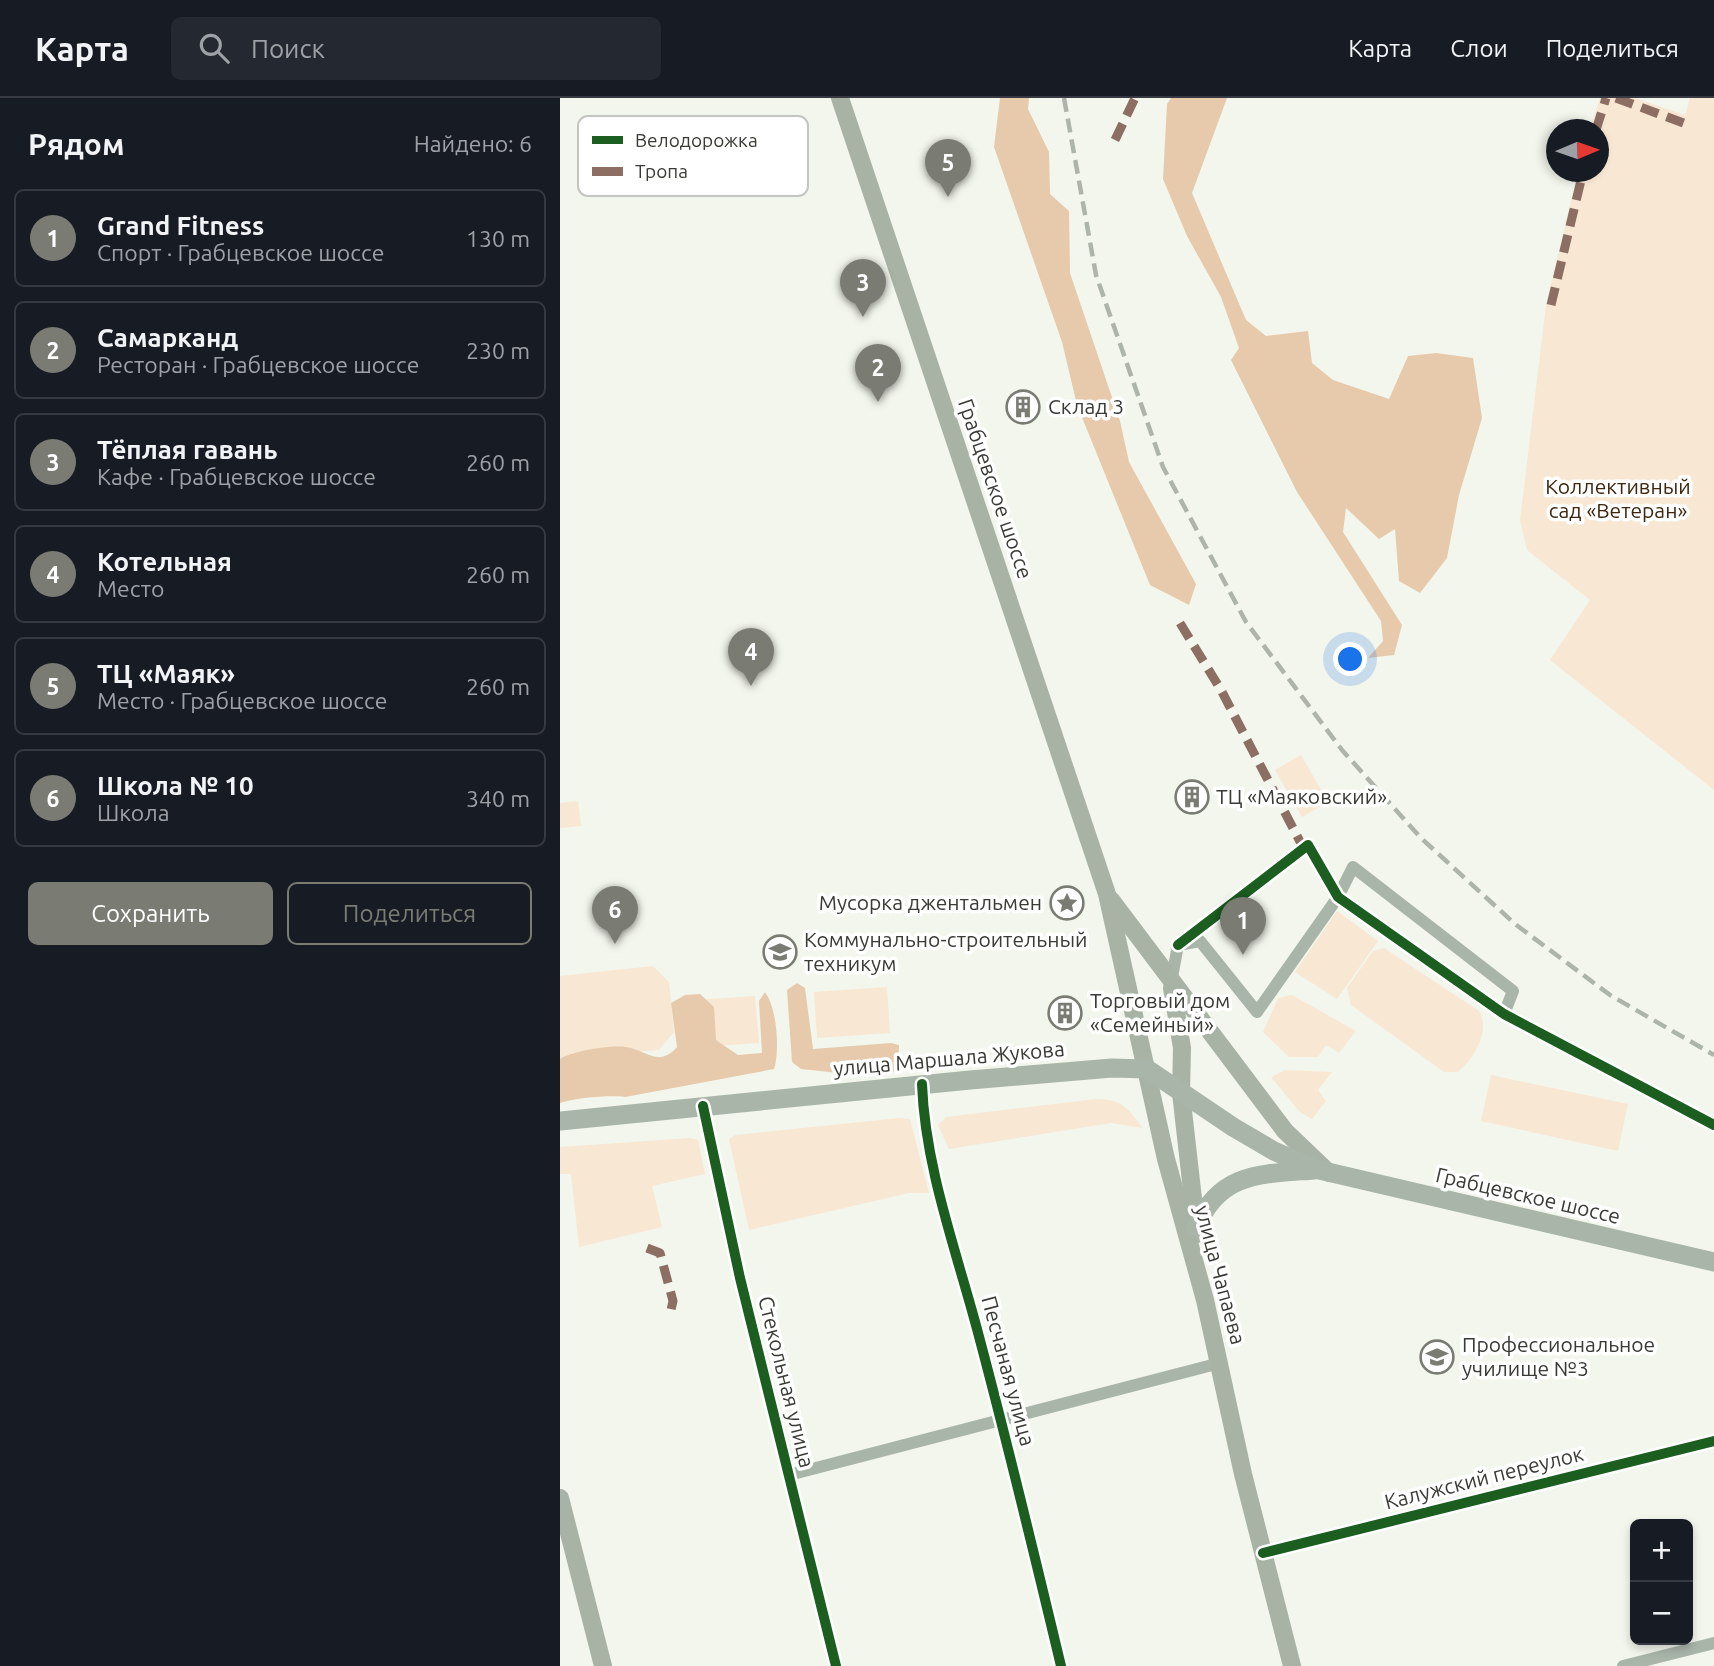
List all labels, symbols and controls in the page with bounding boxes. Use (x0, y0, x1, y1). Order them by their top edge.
search box (171, 17, 661, 80)
icon: search (195, 29, 233, 67)
text: Карта (35, 30, 129, 67)
text: Поиск (251, 34, 325, 63)
text: Карта (1348, 35, 1412, 62)
text: Слои (1450, 35, 1508, 62)
text: Поделиться (1546, 35, 1679, 62)
legend (578, 116, 808, 196)
north arrow (1546, 119, 1609, 182)
text: Рядом (28, 127, 124, 161)
text: Велодорожка (635, 129, 758, 151)
text: Найдено: 6 (414, 131, 532, 156)
pin: 5 (925, 139, 971, 197)
text: Тропа (635, 160, 688, 182)
text: Grand Fitness (97, 211, 264, 240)
text: 1 (47, 226, 59, 251)
text: 130 m (466, 226, 530, 251)
text: Спорт · Грабцевское шоссе (97, 240, 384, 265)
pin: 3 (840, 259, 886, 317)
text: Самарканд (97, 323, 238, 352)
text: 2 (47, 338, 59, 363)
text: 230 m (466, 338, 530, 363)
pin: 2 (855, 344, 901, 402)
text: Ресторан · Грабцевское шоссе (97, 352, 419, 377)
building icon: Склад 3 (1004, 388, 1042, 426)
place label: Склад 3 (1048, 394, 1124, 418)
street label: Грабцевское шоссе (954, 396, 1038, 582)
text: Тёплая гавань (97, 435, 278, 464)
text: 3 (47, 450, 59, 475)
text: 260 m (466, 450, 530, 475)
text: Кафе · Грабцевское шоссе (97, 464, 376, 489)
park label: Коллективный сад «Ветеран» (1545, 474, 1691, 522)
text: Котельная (97, 547, 232, 576)
text: 4 (47, 562, 59, 587)
text: 260 m (466, 562, 530, 587)
text: Место (97, 576, 164, 601)
pin: 4 (728, 628, 774, 686)
your location (1333, 642, 1367, 676)
text: ТЦ «Маяк» (97, 659, 235, 688)
text: 5 (47, 674, 59, 699)
text: 260 m (466, 674, 530, 699)
text: Место · Грабцевское шоссе (97, 688, 387, 713)
text: Школа № 10 (97, 771, 254, 800)
building icon: ТЦ «Маяковский» (1173, 778, 1211, 816)
place label: ТЦ «Маяковский» (1216, 784, 1387, 808)
text: 6 (47, 786, 59, 811)
text: 340 m (466, 786, 530, 811)
text: Школа (97, 800, 169, 825)
button: Сохранить (28, 882, 273, 945)
button: Поделиться (287, 882, 532, 945)
place icon: Мусорка джентальмен (1048, 884, 1086, 922)
pin: 6 (592, 886, 638, 944)
place label: Мусорка джентальмен (819, 890, 1042, 914)
pin: 1 (1220, 897, 1266, 955)
place label: Коммунально-строительный техникум (804, 927, 1088, 975)
school or university icon: Коммунально-строительный техникум (761, 933, 799, 971)
place label: Торговый дом «Семейный» (1090, 988, 1230, 1036)
building icon: Торговый дом «Семейный» (1046, 994, 1084, 1032)
street label: улица Маршала Жукова (832, 1036, 1066, 1080)
street label: Грабцевское шоссе (1434, 1162, 1623, 1228)
street label: улица Чапаева (1191, 1203, 1251, 1347)
street label: Песчаная улица (977, 1293, 1041, 1448)
street label: Стекольная улица (754, 1294, 820, 1470)
place label: Профессиональное училище №3 (1462, 1332, 1655, 1380)
school or university icon: Профессиональное училище №3 (1418, 1338, 1456, 1376)
street label: Калужский переулок (1382, 1441, 1586, 1513)
map controls (1630, 1519, 1693, 1645)
button: + (1630, 1519, 1693, 1582)
button: − (1630, 1582, 1693, 1645)

